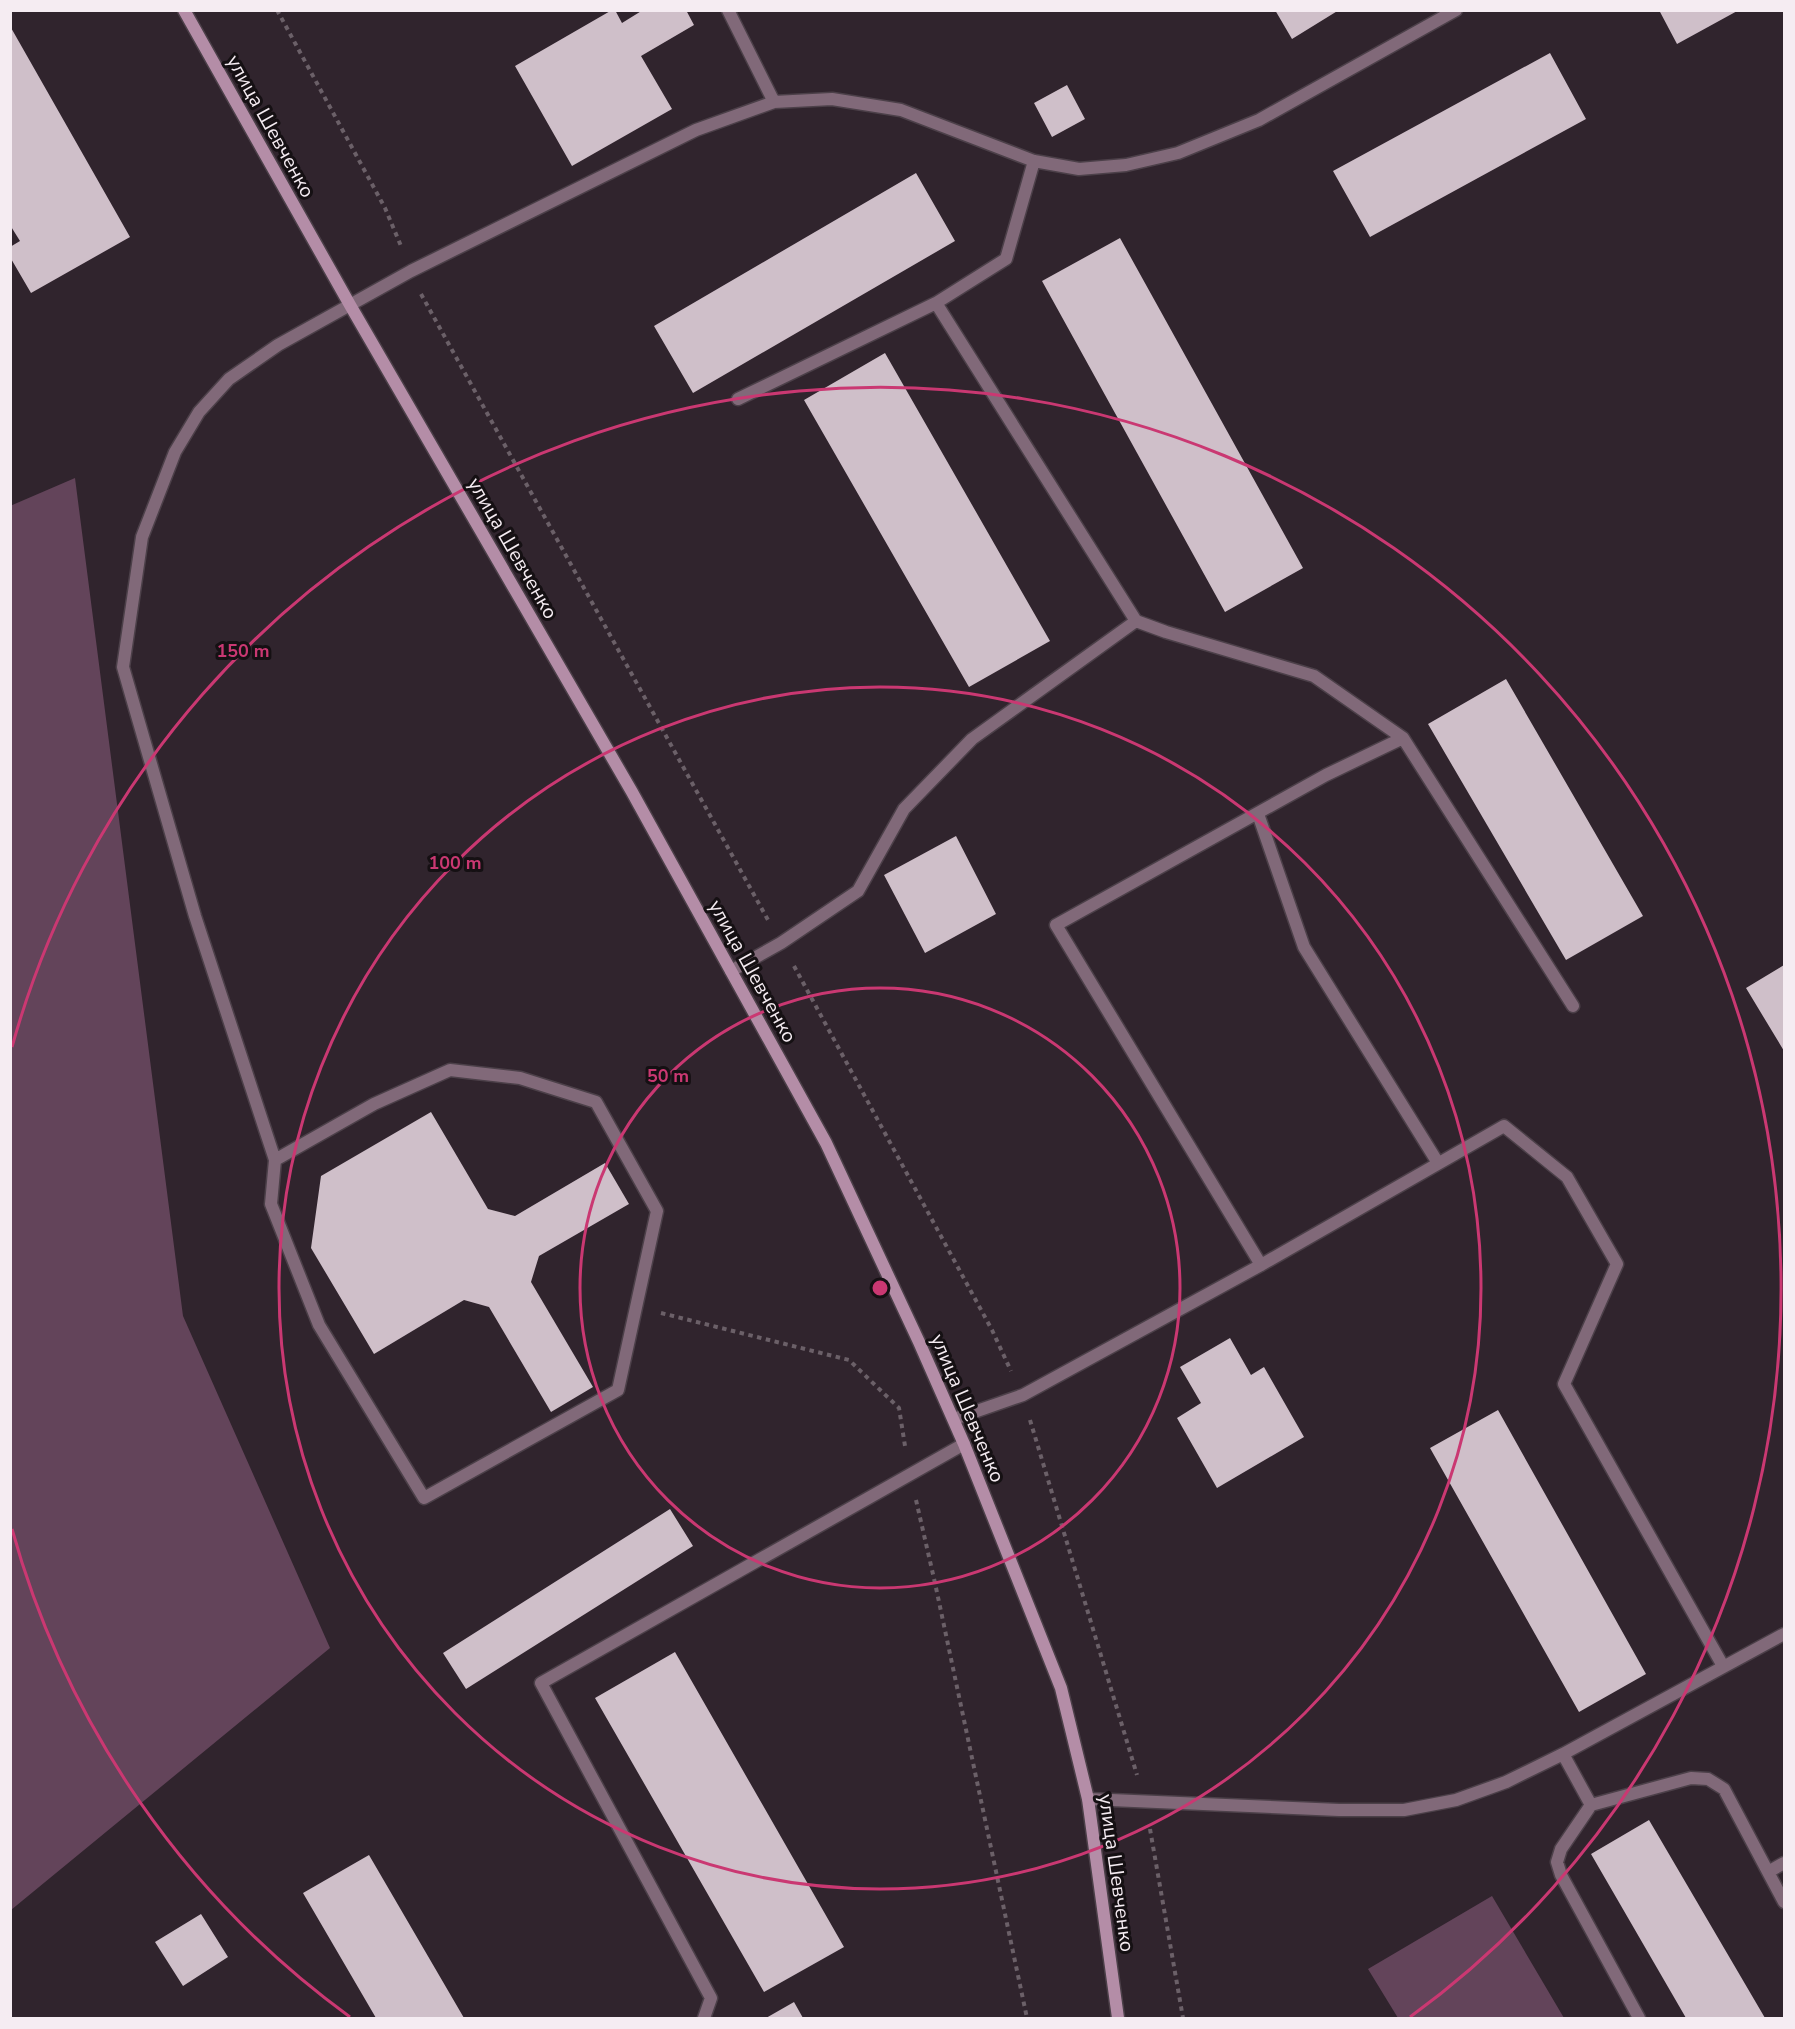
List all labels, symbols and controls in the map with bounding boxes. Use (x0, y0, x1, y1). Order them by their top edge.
street label: улица Шевченко (220, 50, 321, 202)
street label: улица Шевченко (461, 473, 564, 624)
text: 150 m (216, 639, 270, 663)
text: 100 m (428, 851, 482, 875)
street label: улица Шевченко (702, 895, 803, 1047)
text: 50 m (647, 1064, 689, 1088)
centre of rings (870, 1278, 890, 1298)
street label: улица Шевченко (924, 1330, 1011, 1487)
street label: улица Шевченко (1092, 1792, 1141, 1954)

